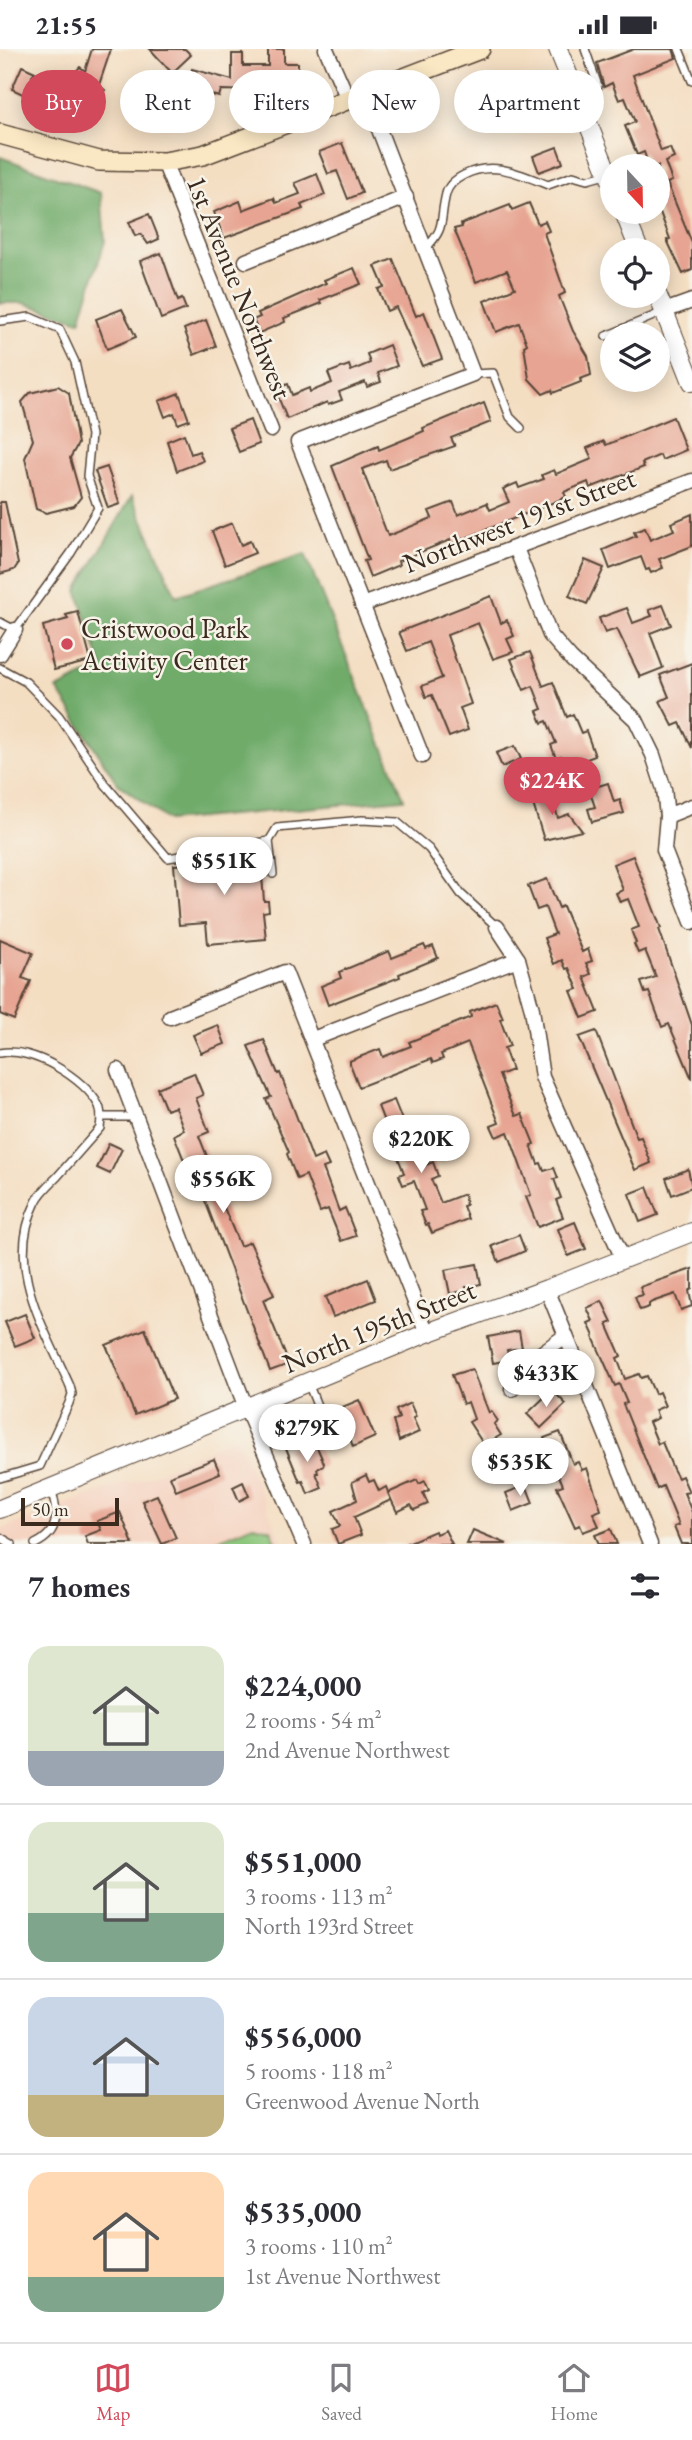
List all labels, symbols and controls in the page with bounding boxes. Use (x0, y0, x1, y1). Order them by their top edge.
text: 21:55 (35, 8, 97, 42)
chip: Buy (21, 70, 106, 133)
chip: Rent (120, 70, 215, 133)
chip: Filters (229, 70, 334, 133)
chip: New (348, 70, 440, 133)
chip: Apartment (454, 70, 604, 133)
north arrow (600, 154, 670, 224)
map controls (600, 154, 670, 392)
street label: 1st Avenue Northwest (179, 170, 301, 404)
button: locate (600, 238, 670, 308)
button: layers (600, 322, 670, 392)
street label: Northwest 191st Street (398, 459, 640, 581)
place label: Cristwood Park Activity Center (80, 610, 249, 678)
marker: Cristwood Park Activity Center (59, 636, 75, 652)
pin: $224K (503, 757, 601, 817)
text: $224K (520, 765, 584, 795)
pin: $551K (175, 837, 273, 897)
text: $551K (192, 845, 256, 875)
pin: $220K (372, 1115, 470, 1175)
text: $220K (389, 1123, 453, 1153)
pin: $556K (174, 1155, 272, 1215)
text: $556K (191, 1163, 255, 1193)
street label: North 195th Street (277, 1271, 481, 1381)
pin: $433K (497, 1349, 595, 1409)
text: $433K (514, 1357, 578, 1387)
pin: $279K (258, 1405, 356, 1464)
text: $279K (275, 1412, 339, 1442)
pin: $535K (471, 1439, 569, 1498)
text: $535K (488, 1446, 552, 1476)
scale bar (21, 1495, 119, 1527)
text: 50 m (32, 1497, 69, 1522)
text: 7 homes (28, 1567, 130, 1606)
icon: filters (626, 1567, 664, 1605)
text: $224,000 (245, 1666, 361, 1705)
icon: home (84, 1674, 168, 1758)
text: 2 rooms · 54 m² (245, 1705, 382, 1735)
text: 2nd Avenue Northwest (245, 1735, 450, 1765)
text: $551,000 (245, 1842, 361, 1881)
icon: home (84, 1850, 168, 1934)
text: 3 rooms · 113 m² (245, 1881, 393, 1911)
text: North 193rd Street (245, 1911, 414, 1941)
text: $556,000 (245, 2017, 361, 2056)
icon: home (84, 2025, 168, 2109)
text: 5 rooms · 118 m² (245, 2056, 393, 2086)
text: Greenwood Avenue North (245, 2086, 480, 2116)
text: $535,000 (245, 2192, 361, 2231)
icon: home (84, 2200, 168, 2284)
text: 3 rooms · 110 m² (245, 2231, 393, 2261)
text: 1st Avenue Northwest (245, 2261, 440, 2291)
tab: Map (94, 2359, 132, 2426)
tab: Saved (321, 2359, 362, 2426)
tab: Home (551, 2359, 598, 2426)

